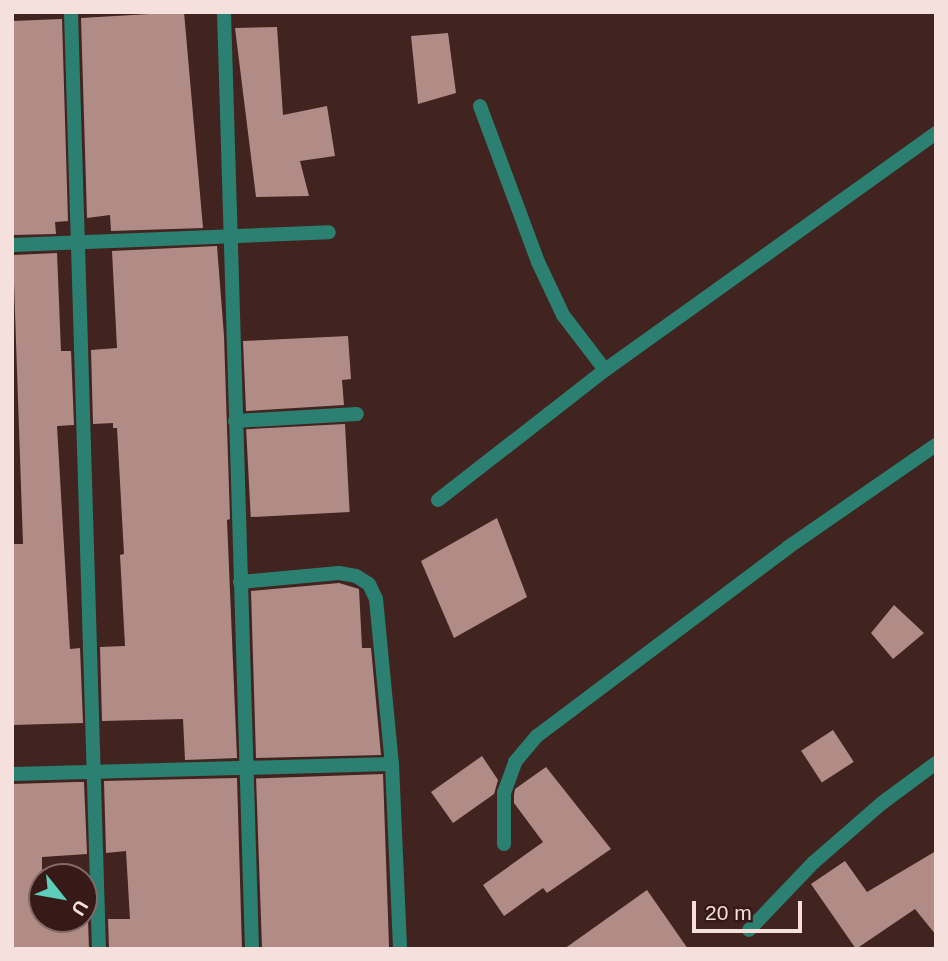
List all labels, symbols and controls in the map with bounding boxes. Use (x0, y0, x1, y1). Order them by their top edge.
north arrow (28, 863, 98, 933)
scale bar (696, 888, 806, 932)
text: U (67, 897, 92, 919)
text: 20 m (705, 901, 752, 924)

